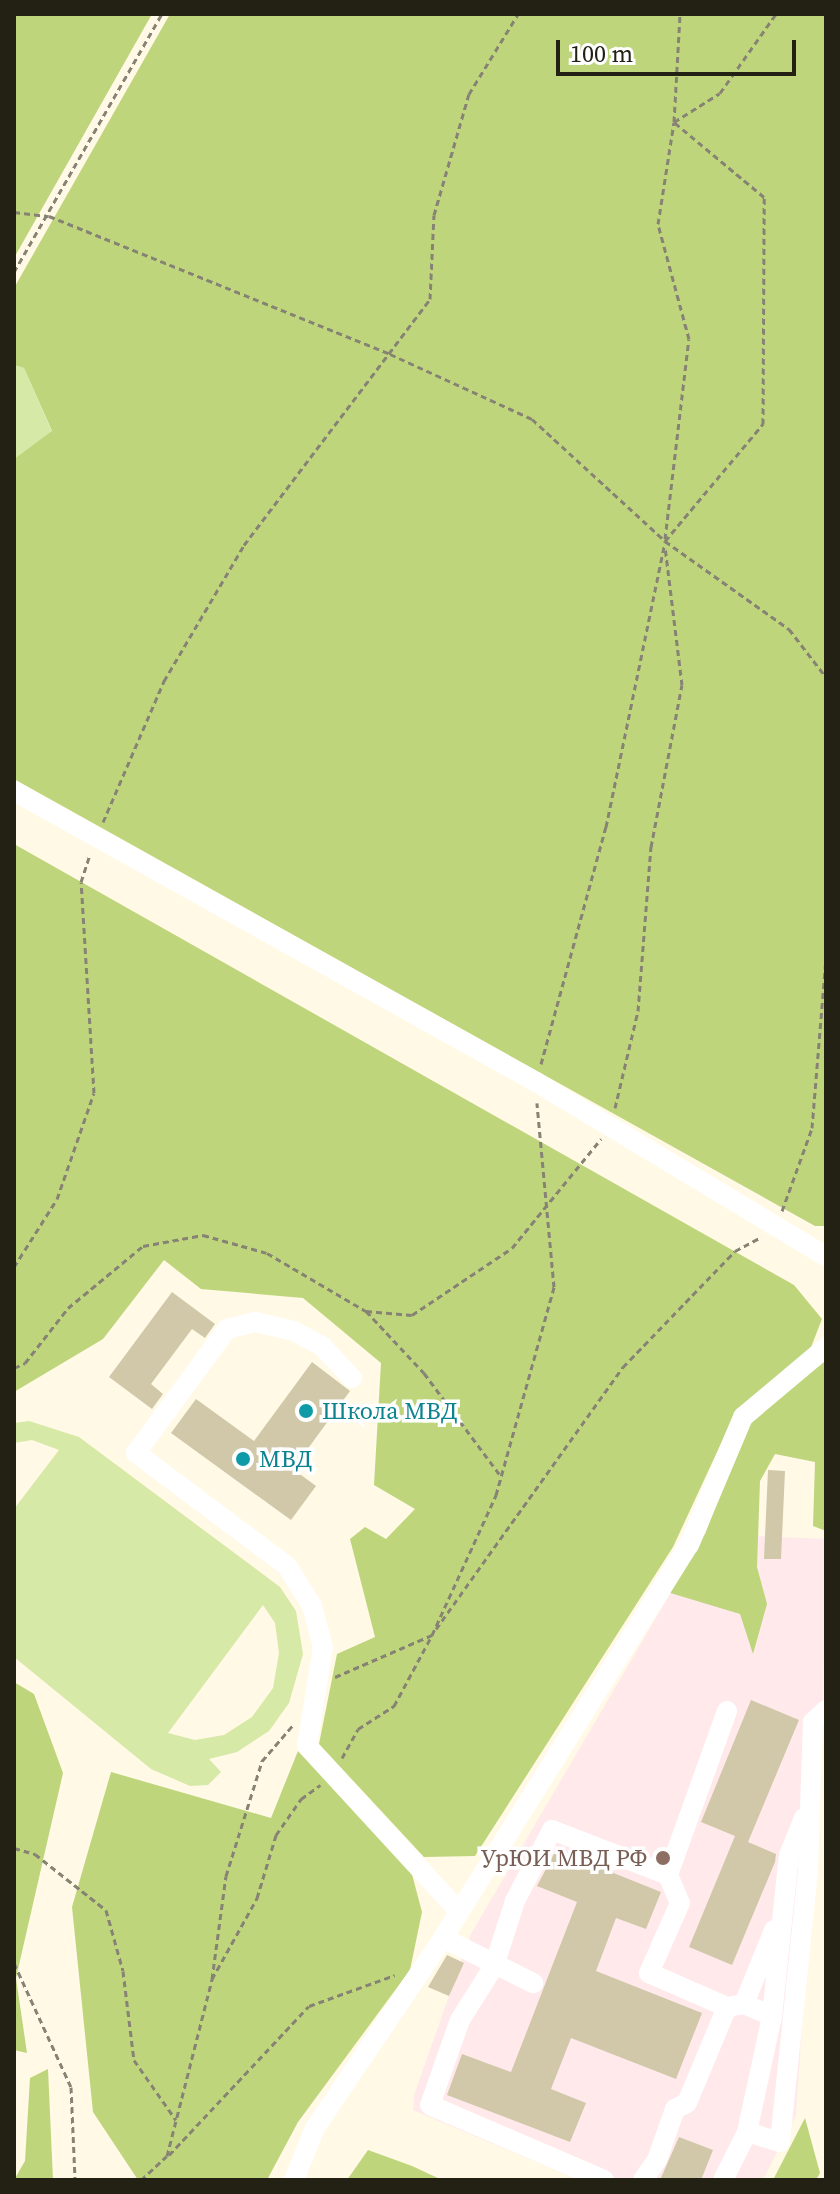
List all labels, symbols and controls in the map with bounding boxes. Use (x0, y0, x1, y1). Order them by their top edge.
scale bar (560, 24, 800, 74)
text: 100 m (570, 37, 633, 70)
place label: Школа МВД (322, 1397, 458, 1425)
marker: Школа МВД (297, 1402, 315, 1420)
place label: МВД (259, 1445, 312, 1473)
marker: МВД (234, 1450, 252, 1468)
place label: УрЮИ МВД РФ (481, 1844, 647, 1872)
marker: УрЮИ МВД РФ (654, 1849, 672, 1867)

